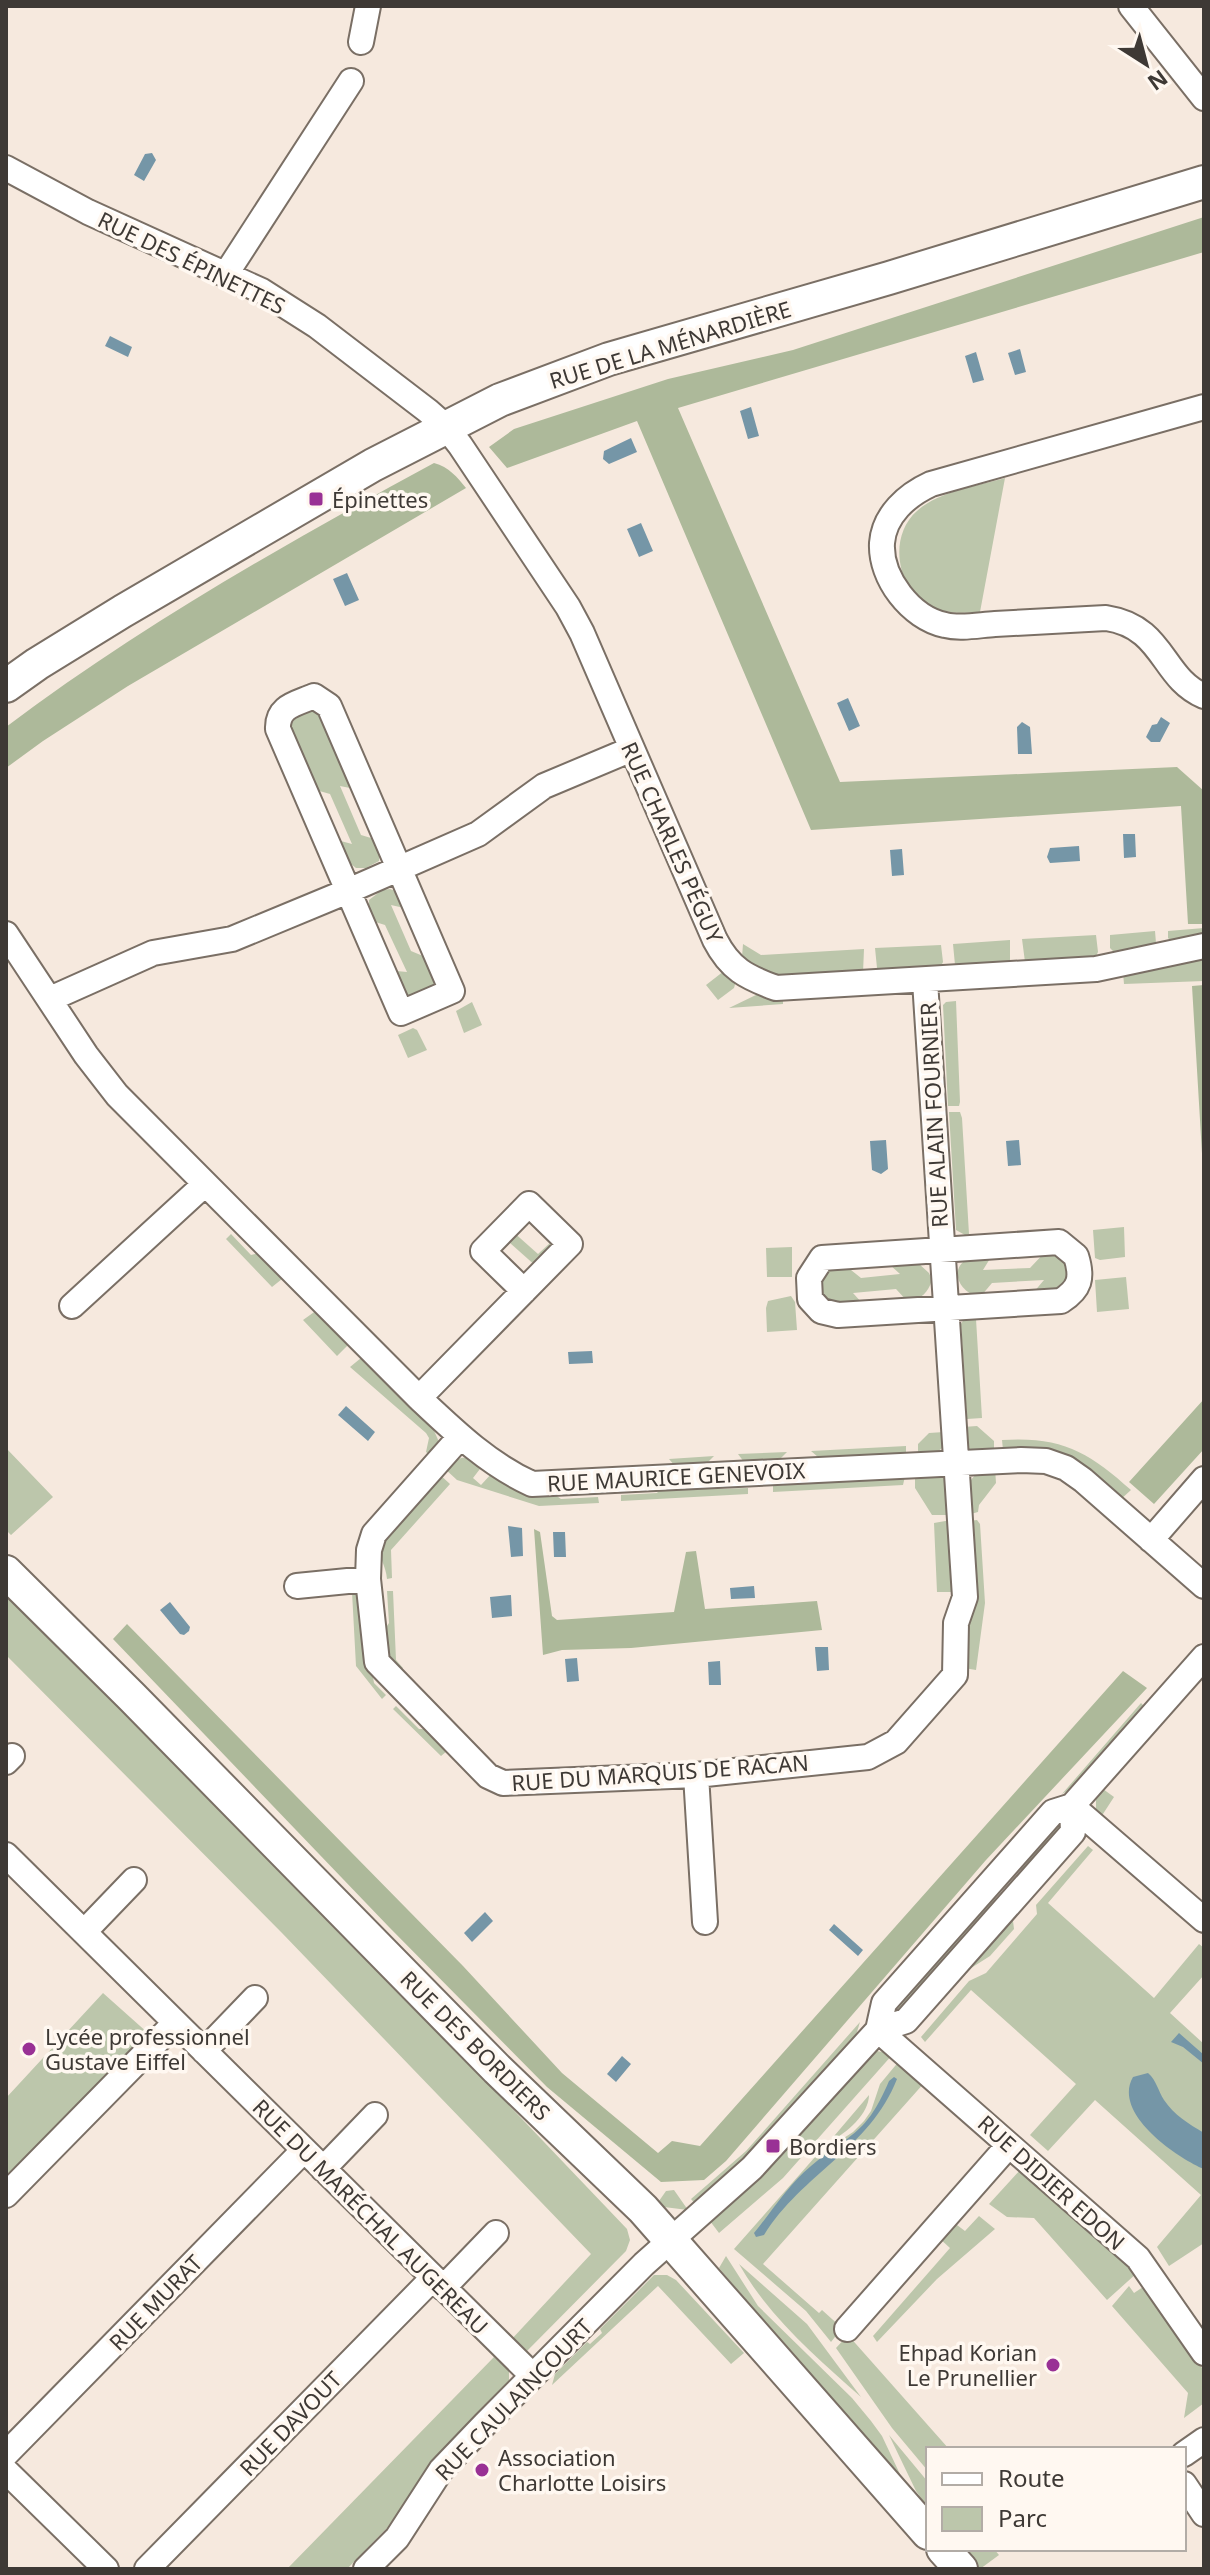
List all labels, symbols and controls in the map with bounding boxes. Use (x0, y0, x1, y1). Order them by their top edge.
north arrow (1106, 24, 1186, 104)
text: N (1142, 64, 1174, 98)
street label: RUE DES ÉPINETTES (93, 204, 291, 320)
street label: RUE DE LA MÉNARDIÈRE (545, 293, 795, 395)
place label: Épinettes (332, 484, 428, 514)
marker: Épinettes (307, 490, 325, 508)
street label: RUE CHARLES PÉGUY (615, 737, 731, 948)
street label: RUE ALAIN FOURNIER (912, 1001, 954, 1228)
street label: RUE MAURICE GENEVOIX (546, 1454, 806, 1498)
street label: RUE DU MARQUIS DE RACAN (510, 1747, 810, 1797)
street label: RUE DES BORDIERS (395, 1964, 557, 2126)
place label: Lycée professionnel Gustave Eiffel (45, 2021, 250, 2076)
marker: Lycée professionnel Gustave Eiffel (20, 2040, 38, 2058)
street label: RUE DU MARÉCHAL AUGEREAU (247, 2092, 495, 2340)
street label: RUE DIDIER EDON (972, 2108, 1132, 2256)
place label: Bordiers (789, 2131, 877, 2161)
marker: Bordiers (764, 2137, 782, 2155)
street label: RUE MURAT (102, 2248, 208, 2356)
street label: RUE CAULAINCOURT (428, 2312, 598, 2486)
place label: Ehpad Korian Le Prunellier (898, 2337, 1037, 2392)
marker: Ehpad Korian Le Prunellier (1044, 2356, 1062, 2374)
street label: RUE DAVOUT (232, 2364, 348, 2482)
place label: Association Charlotte Loisirs (498, 2442, 666, 2497)
legend (926, 2447, 1186, 2551)
marker: Association Charlotte Loisirs (473, 2461, 491, 2479)
text: Route (998, 2461, 1064, 2494)
text: Parc (998, 2501, 1047, 2534)

